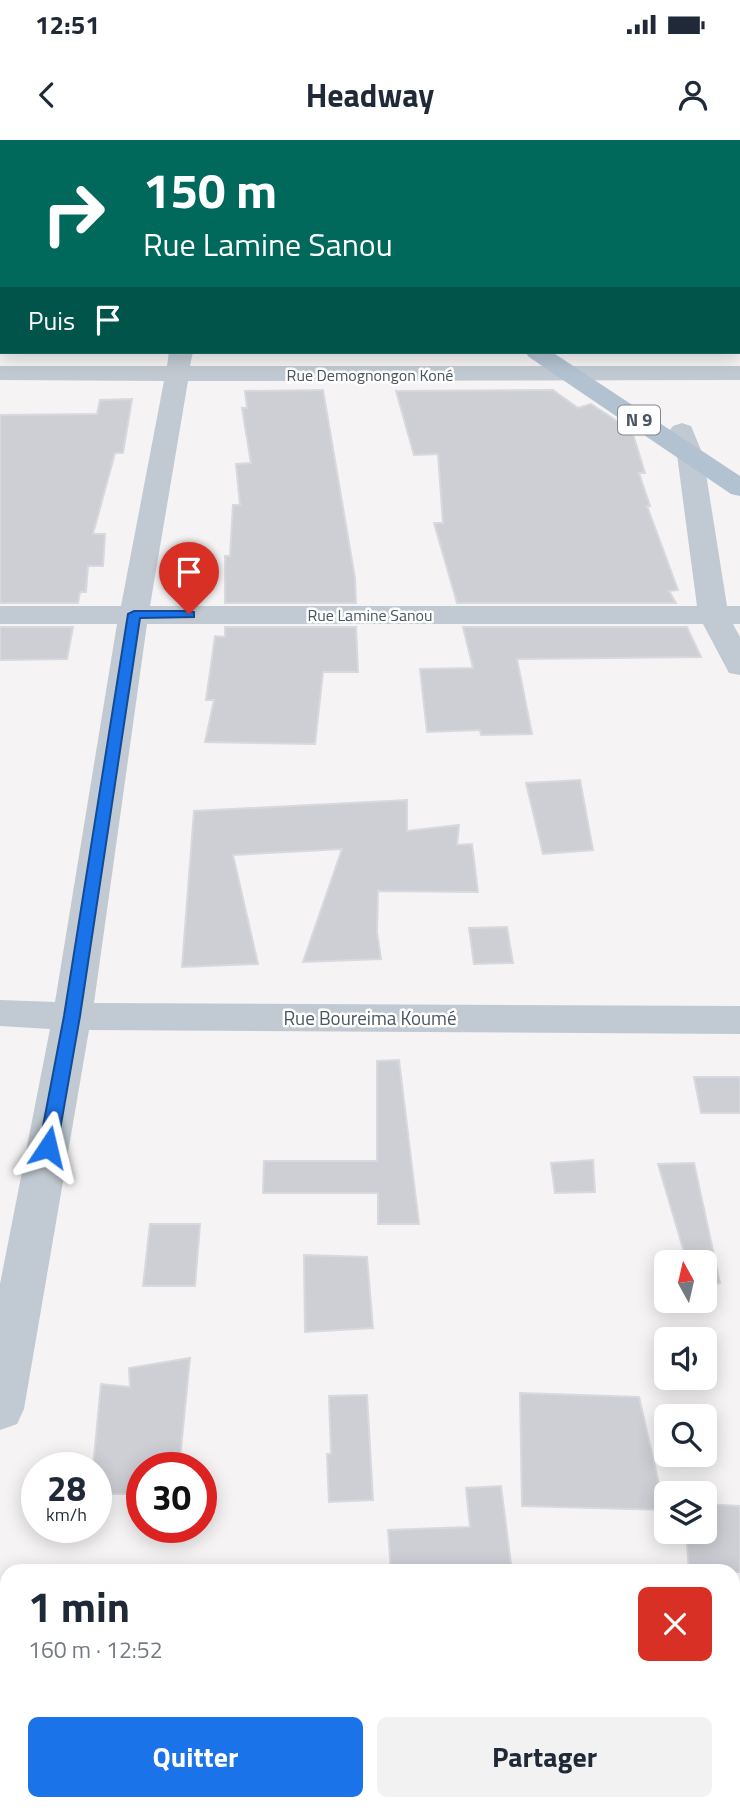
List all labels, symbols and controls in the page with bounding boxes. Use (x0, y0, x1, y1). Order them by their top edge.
text: 12:51 (35, 5, 100, 44)
text: Headway (306, 71, 434, 119)
icon: back (28, 76, 66, 114)
icon: person (674, 76, 712, 114)
text: 150 m (143, 152, 277, 227)
icon: right (28, 168, 119, 259)
text: Rue Lamine Sanou (143, 220, 393, 268)
text: Puis (28, 301, 75, 340)
icon: arrive (89, 301, 127, 339)
street label: Rue Demognongon Koné (287, 363, 453, 387)
road number: N 9 (618, 406, 660, 434)
pin (159, 542, 219, 614)
icon: arrive (170, 553, 208, 591)
street label: Rue Lamine Sanou (308, 603, 432, 627)
street label: Rue Boureima Koumé (283, 1003, 457, 1032)
position arrow (11, 1110, 85, 1184)
north arrow (654, 1250, 718, 1312)
map controls (654, 1250, 717, 1544)
button: sound (654, 1327, 717, 1390)
button: search (654, 1404, 717, 1467)
speed limit sign: 30 (126, 1452, 217, 1543)
text: 28 (47, 1461, 86, 1515)
button: layers (654, 1481, 717, 1544)
text: km/h (46, 1501, 87, 1528)
text: 1 min (28, 1574, 130, 1638)
button: close (638, 1587, 712, 1661)
text: 160 m · 12:52 (28, 1632, 163, 1667)
button: Quitter (28, 1717, 363, 1797)
button: Partager (377, 1717, 712, 1797)

